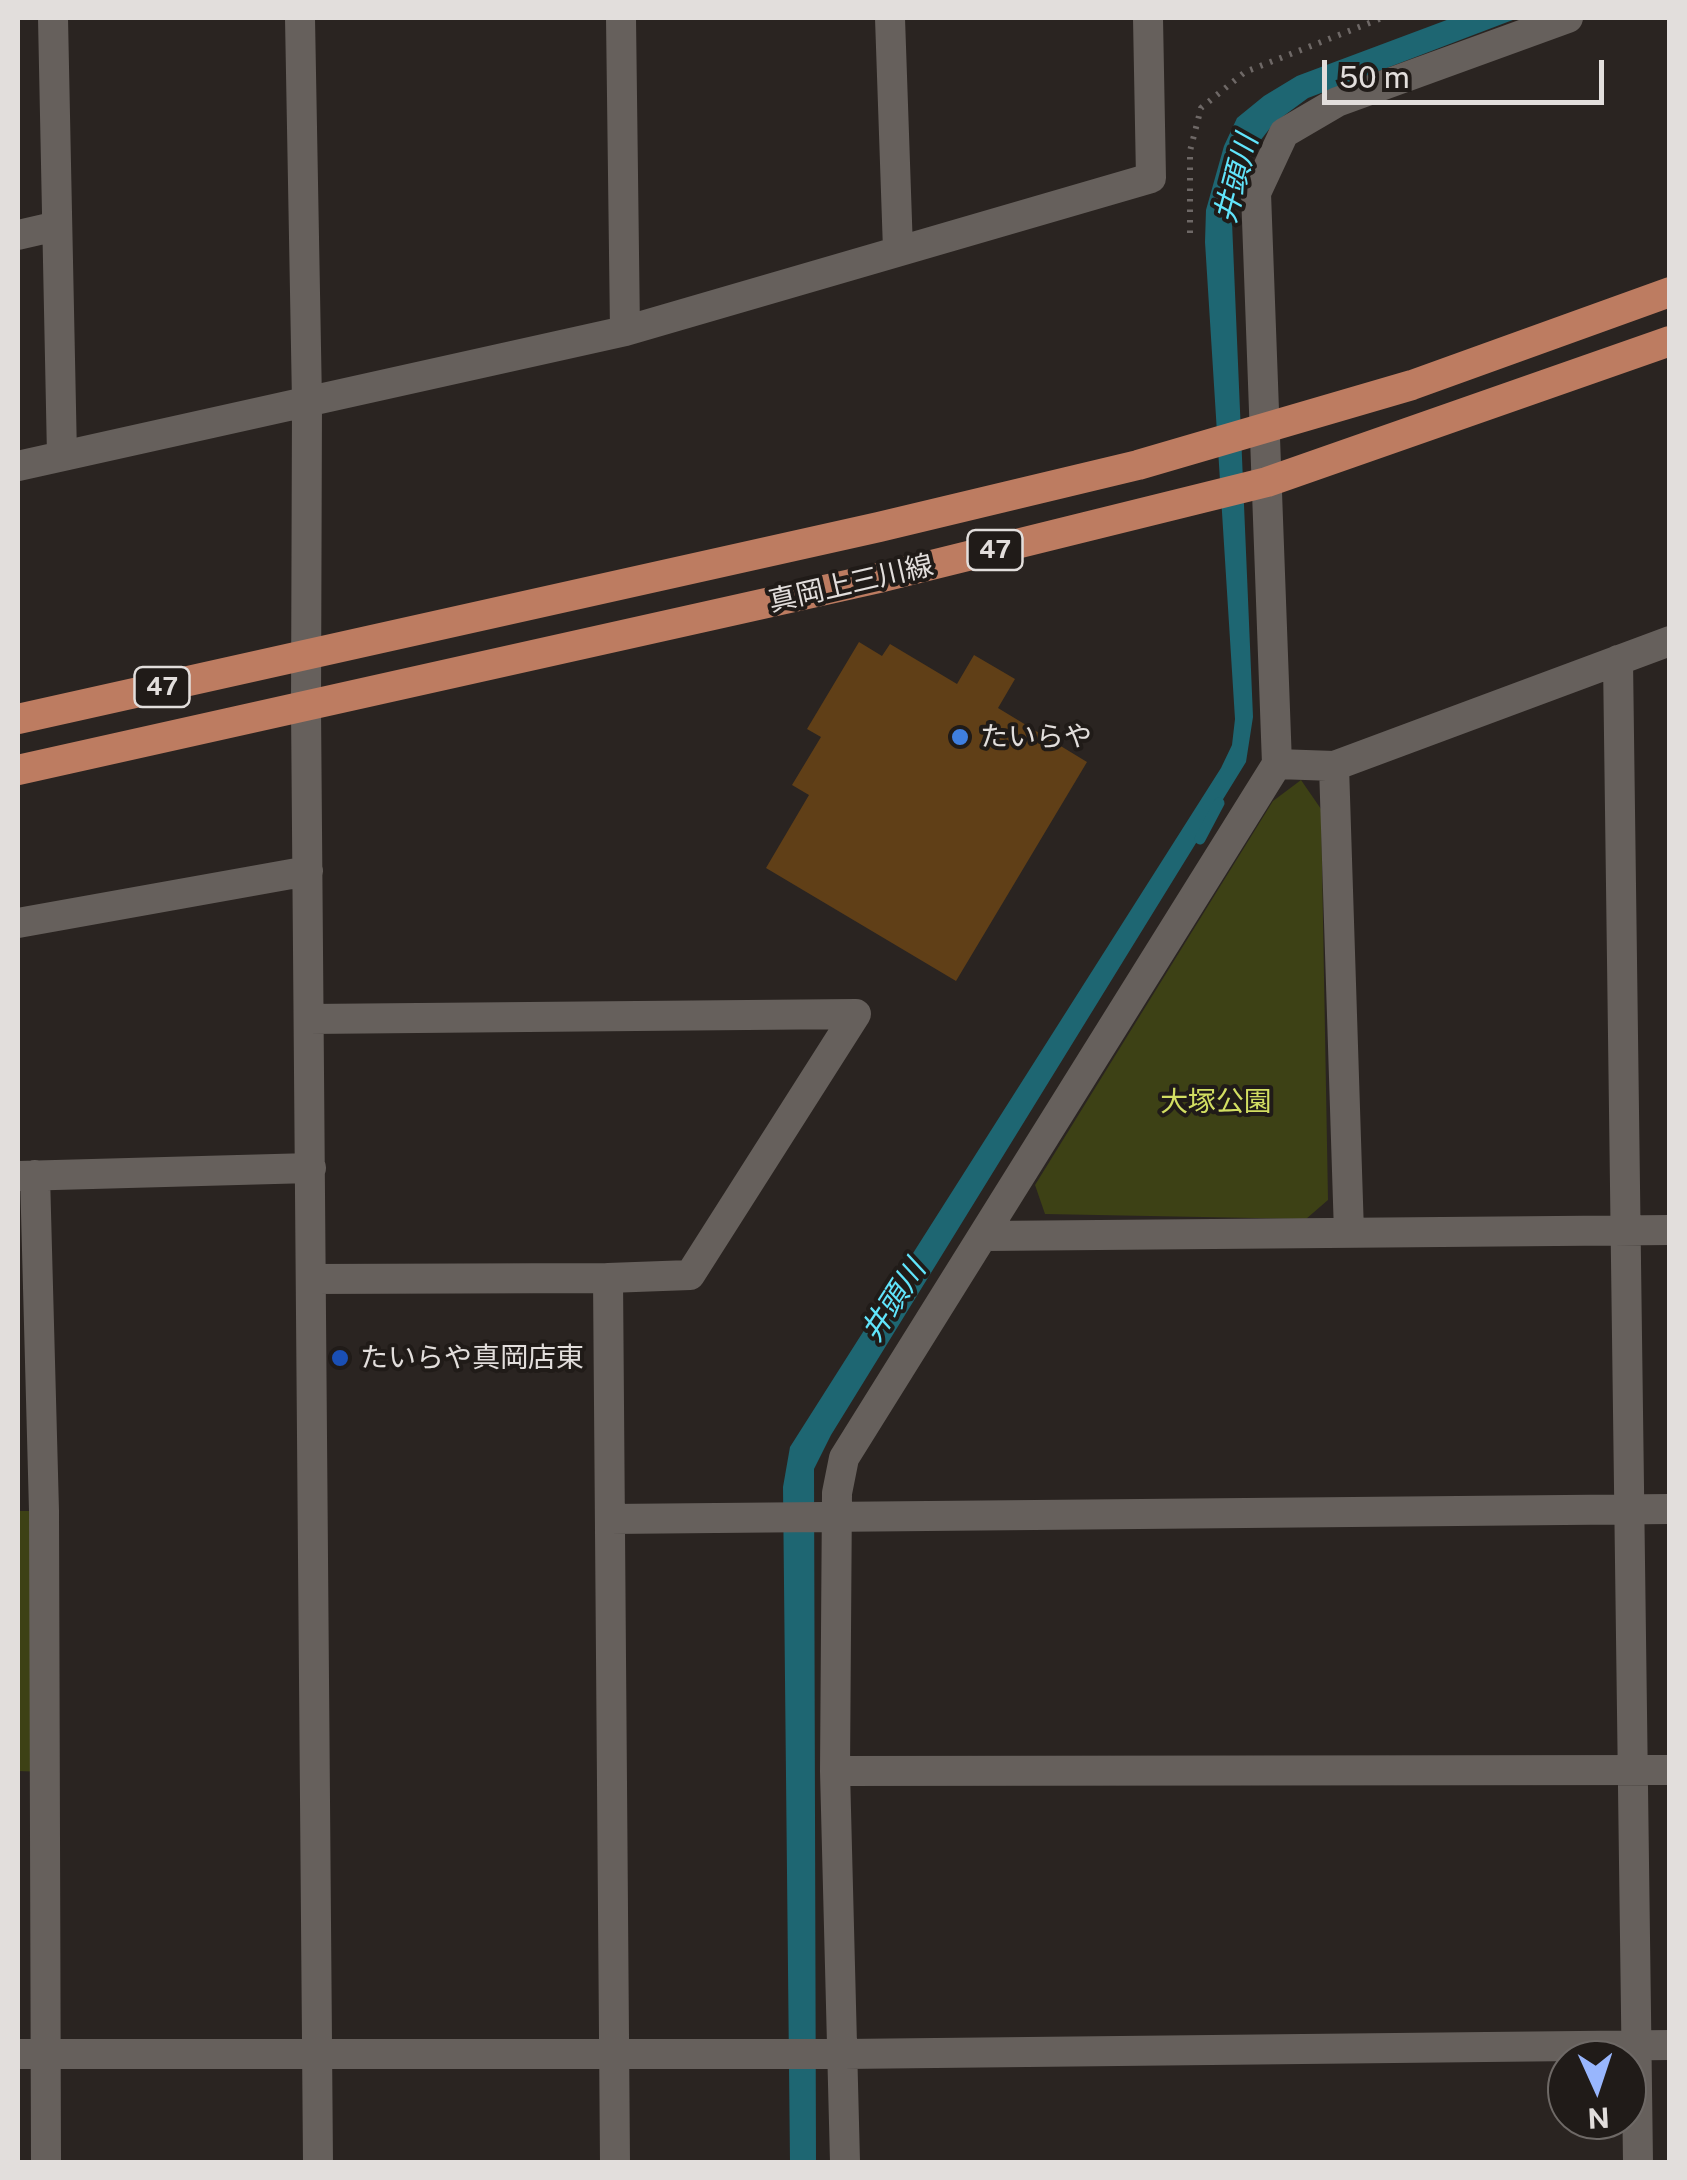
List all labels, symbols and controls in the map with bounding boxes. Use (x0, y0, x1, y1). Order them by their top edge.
scale bar (1327, 40, 1610, 102)
text: 50 m (1339, 59, 1410, 95)
water label: 井頭川 (1208, 131, 1266, 227)
road number: 47 (968, 530, 1022, 570)
street label: 真岡上三川線 (765, 549, 937, 619)
road number: 47 (134, 667, 190, 707)
place label: たいらや (980, 720, 1092, 754)
marker: たいらや (949, 726, 971, 748)
park label: 大塚公園 (1160, 1085, 1272, 1119)
water label: 井頭川 (854, 1253, 934, 1349)
place label: たいらや真岡店東 (360, 1341, 584, 1375)
marker: たいらや真岡店東 (329, 1347, 351, 1369)
north arrow (1547, 2040, 1647, 2140)
text: N (1587, 2101, 1610, 2136)

